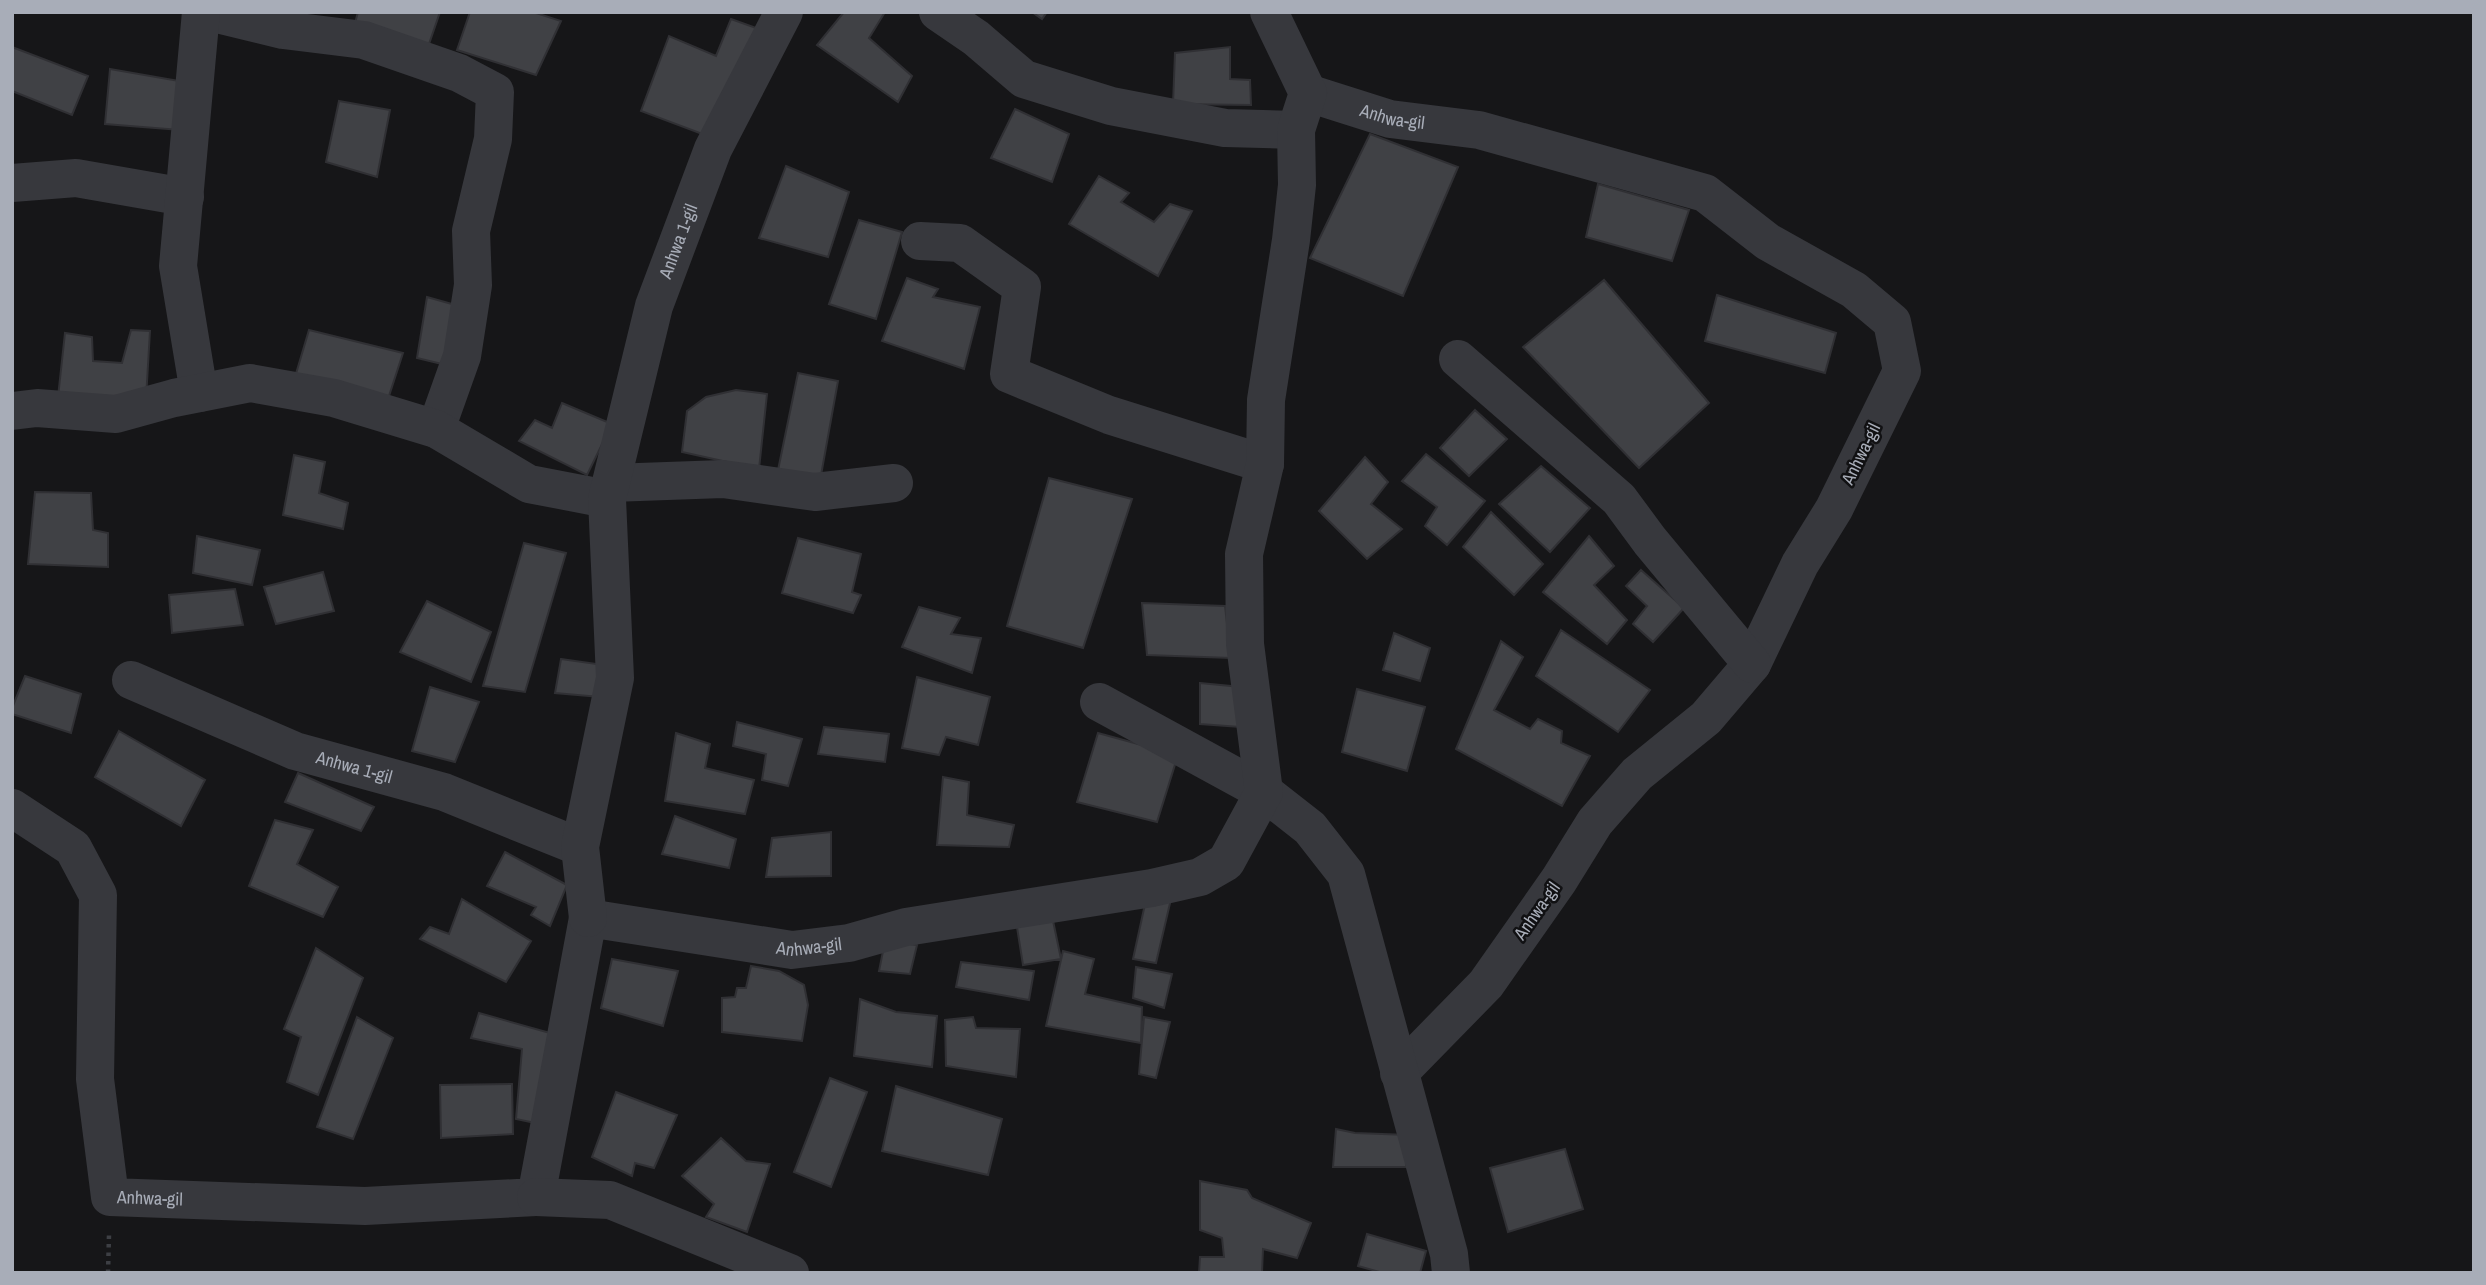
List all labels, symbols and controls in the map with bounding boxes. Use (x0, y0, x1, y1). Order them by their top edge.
street label: Anhwa-gil (1356, 97, 1426, 135)
street label: Anhwa 1-gil (652, 200, 703, 283)
street label: Anhwa-gil (1834, 419, 1886, 490)
street label: Anhwa 1-gil (312, 744, 395, 789)
street label: Anhwa-gil (1507, 877, 1566, 946)
street label: Anhwa-gil (774, 931, 843, 962)
street label: Anhwa-gil (116, 1184, 183, 1212)

